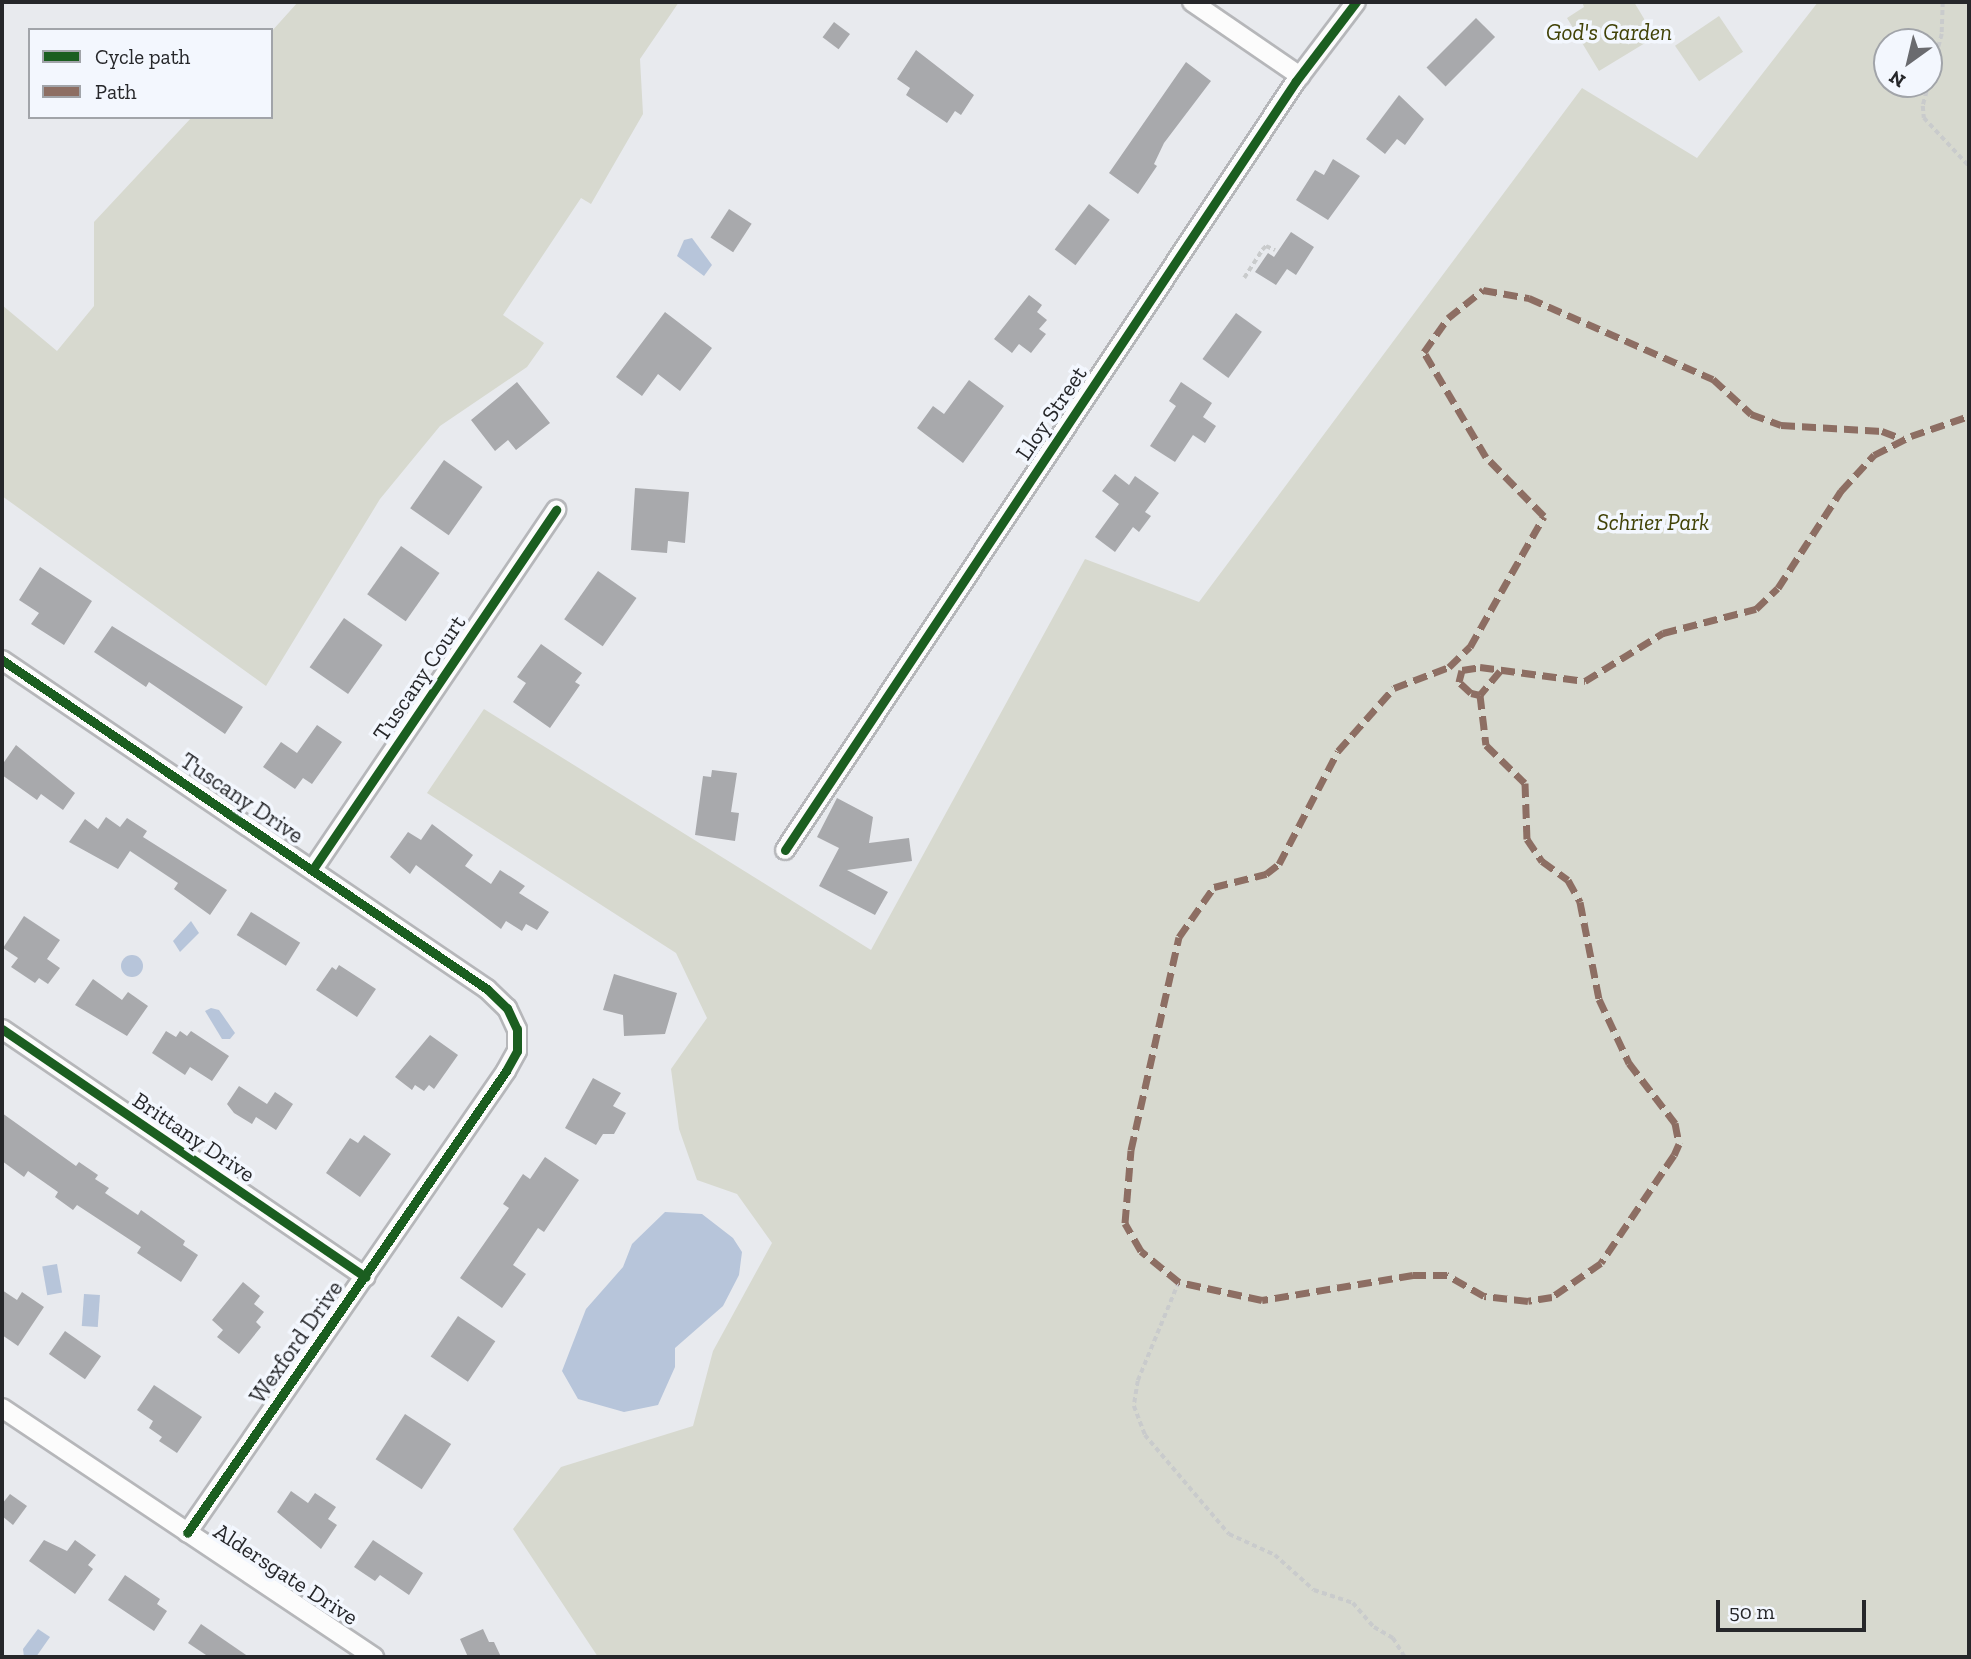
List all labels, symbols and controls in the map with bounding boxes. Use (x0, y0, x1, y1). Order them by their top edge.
park label: God's Garden (1546, 18, 1672, 46)
legend (28, 28, 273, 119)
north arrow (1873, 28, 1943, 98)
text: Cycle path (95, 44, 190, 69)
text: N (1885, 66, 1910, 93)
text: Path (95, 79, 137, 104)
street label: Lloy Street (1009, 361, 1093, 465)
park label: Schrier Park (1597, 508, 1709, 536)
street label: Tuscany Court (367, 610, 471, 746)
street label: Tuscany Drive (175, 747, 309, 849)
street label: Brittany Drive (127, 1086, 261, 1188)
street label: Wexford Drive (244, 1275, 348, 1409)
street label: Aldersgate Drive (209, 1517, 363, 1631)
scale bar (1719, 1586, 1870, 1630)
text: 50 m (1729, 1599, 1775, 1624)

